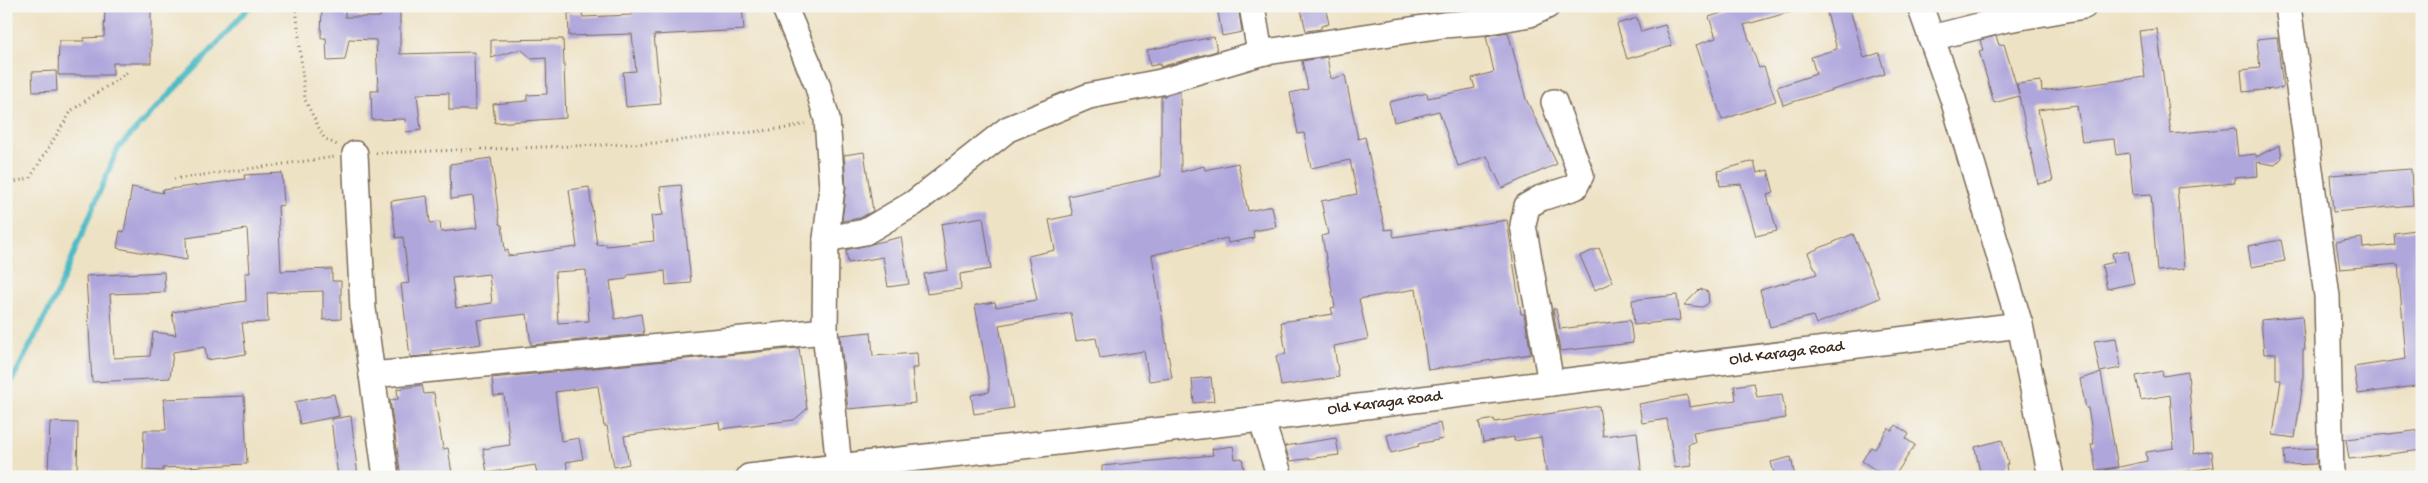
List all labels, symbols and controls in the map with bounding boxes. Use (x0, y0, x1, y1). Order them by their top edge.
street label: Old Karaga Road (1728, 337, 1847, 370)
street label: Old Karaga Road (1326, 387, 1445, 420)

